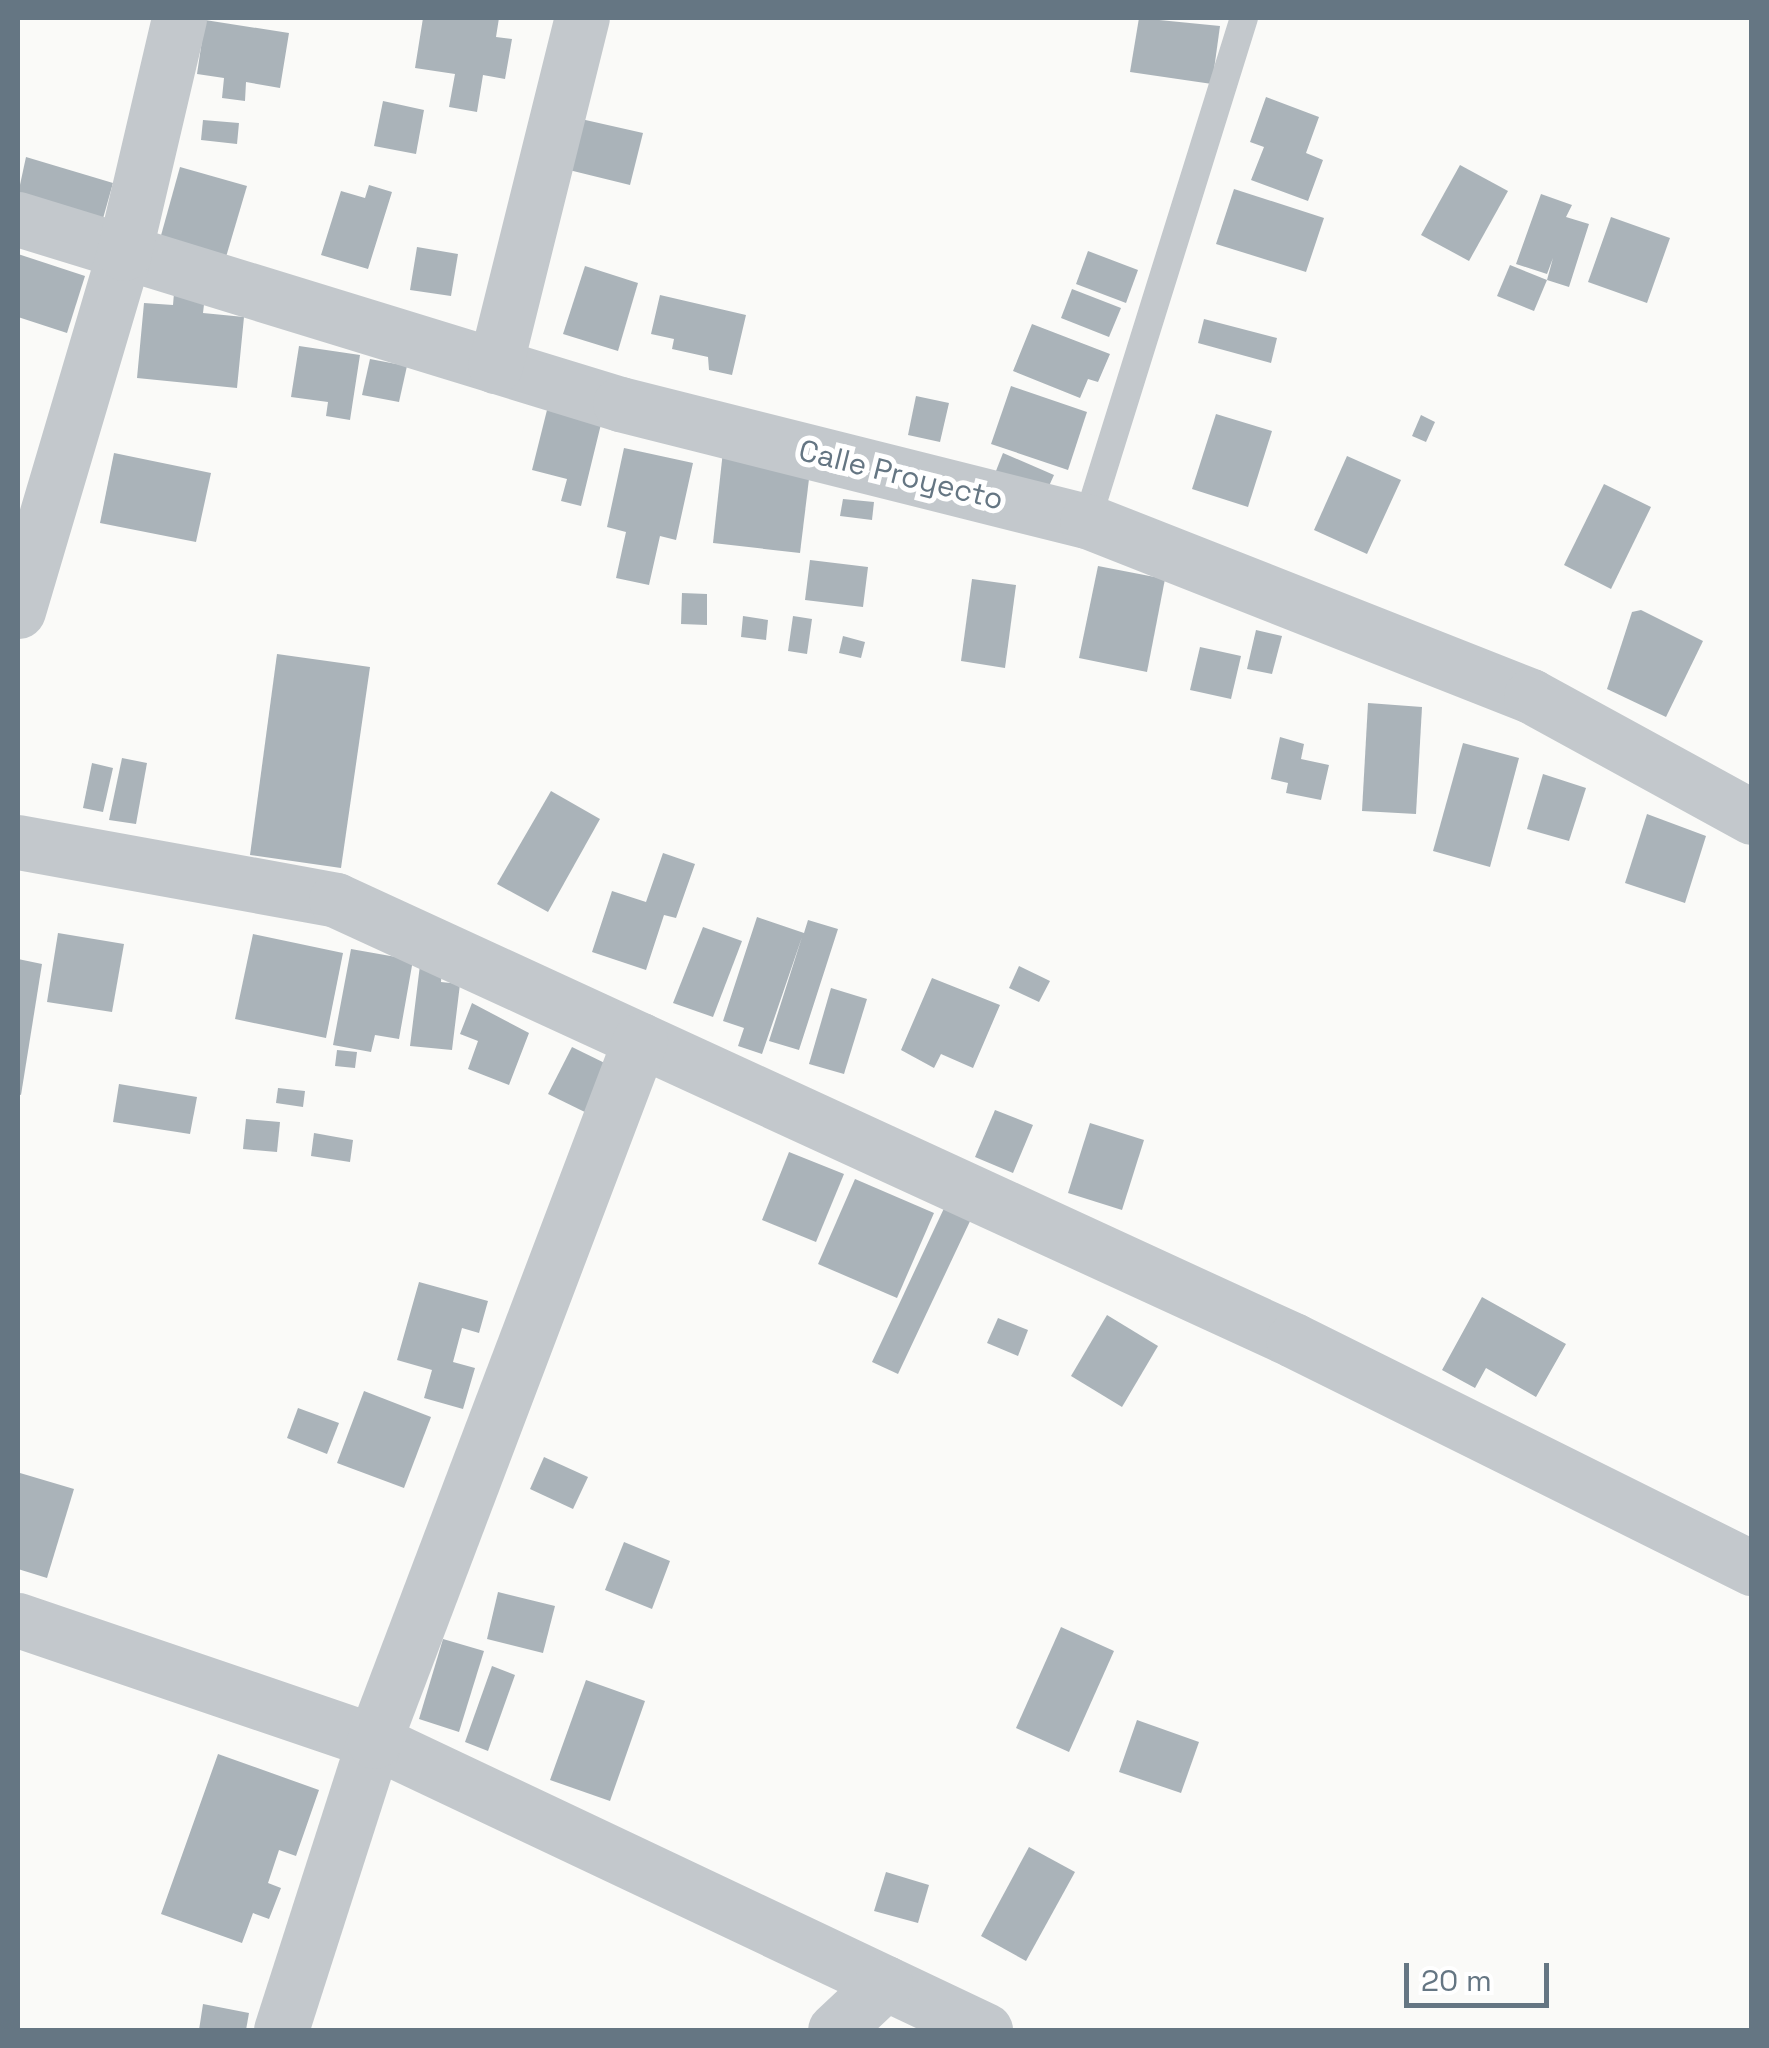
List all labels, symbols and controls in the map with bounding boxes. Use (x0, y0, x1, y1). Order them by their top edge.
street label: Calle Proyecto (795, 432, 1007, 518)
scale bar (1409, 1943, 1554, 2005)
text: 20 m (1421, 1961, 1492, 2000)

